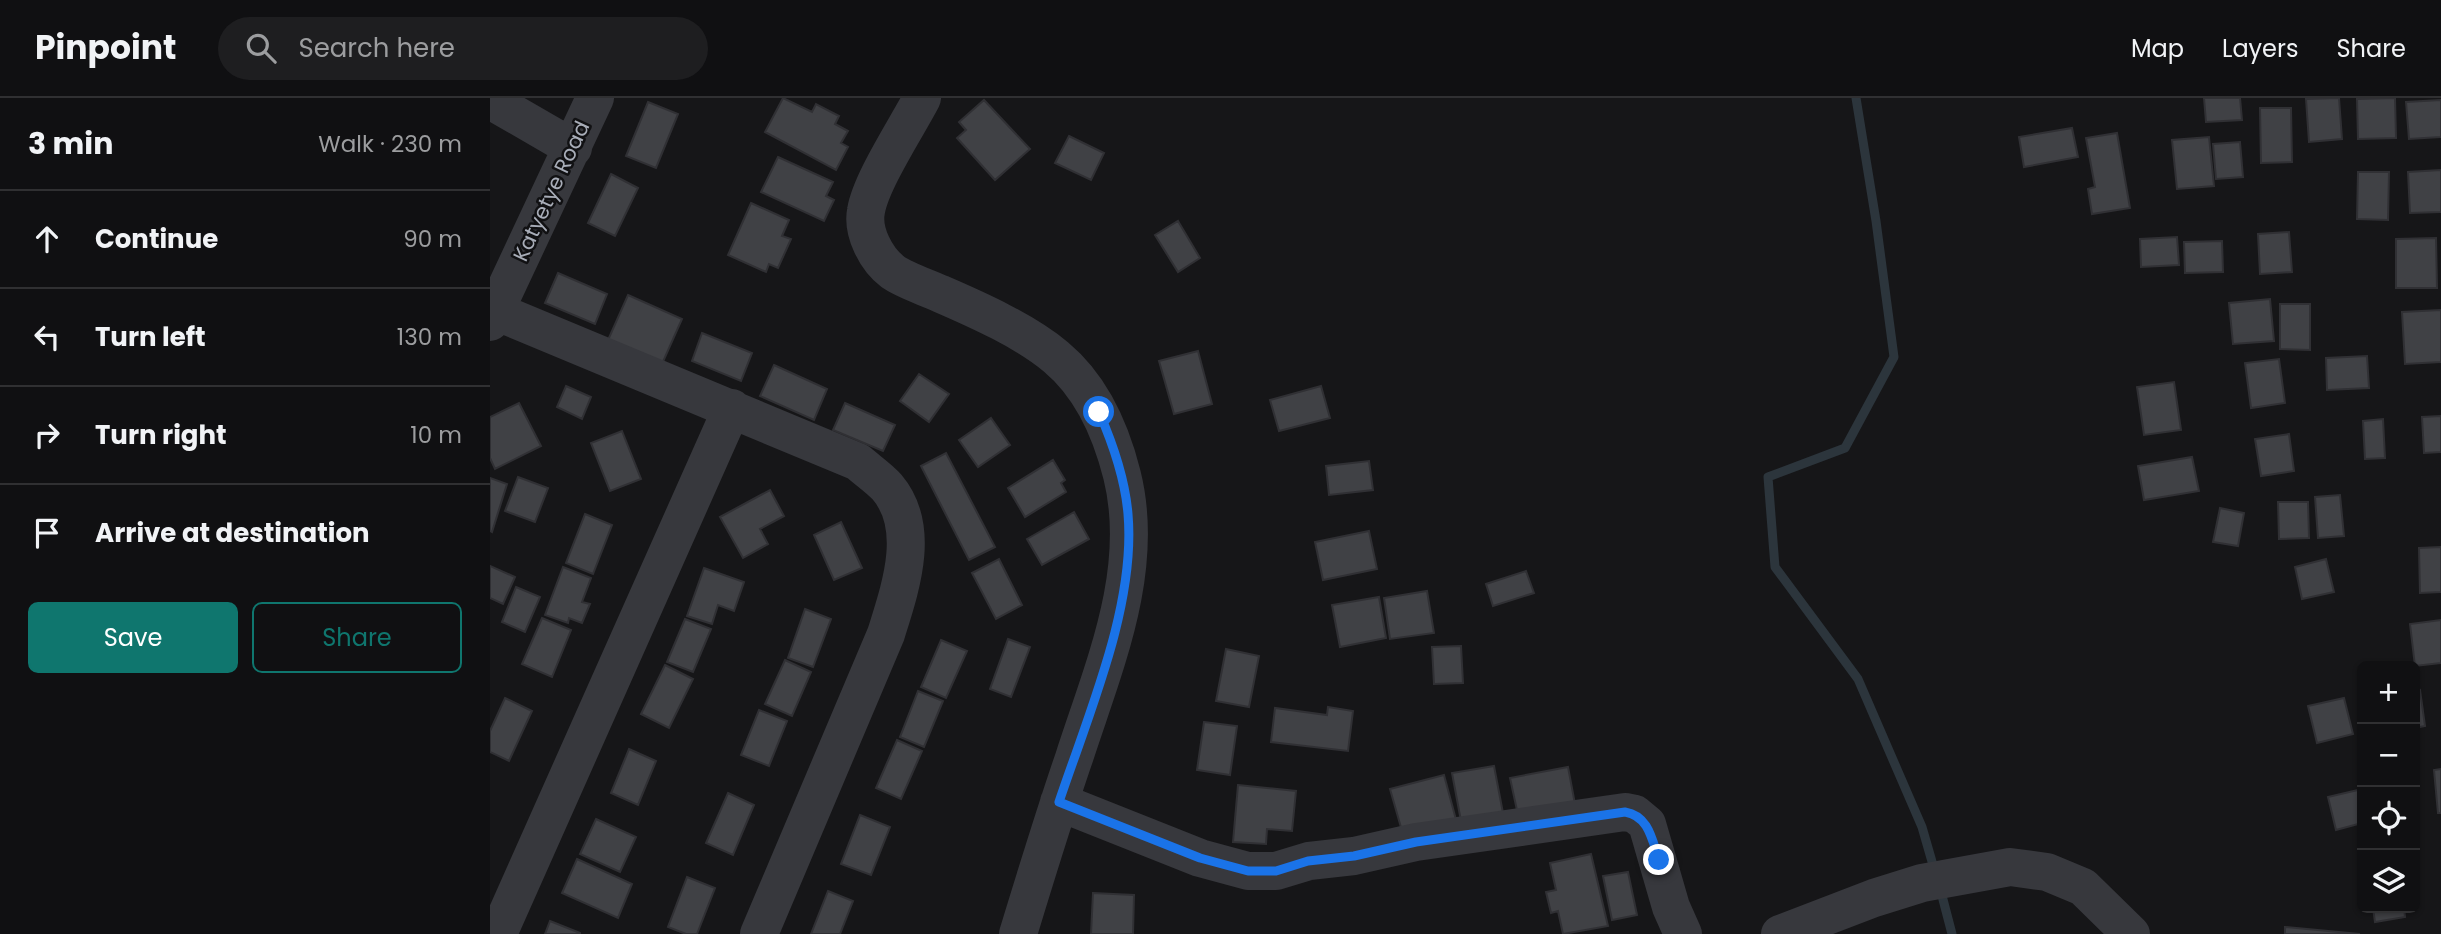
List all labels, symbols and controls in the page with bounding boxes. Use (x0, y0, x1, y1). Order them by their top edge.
search box (218, 17, 708, 80)
text: Pinpoint (35, 24, 176, 71)
icon: search (242, 29, 280, 67)
text: Search here (298, 30, 455, 66)
text: Map (2131, 32, 2184, 65)
text: Layers (2222, 32, 2298, 65)
text: Share (2336, 32, 2406, 65)
street label: Katyetye Road (506, 116, 596, 266)
text: 3 min (28, 122, 113, 165)
text: Walk · 230 m (318, 128, 462, 160)
icon: ahead (28, 220, 66, 258)
text: Continue (95, 221, 218, 257)
text: 90 m (403, 223, 462, 255)
icon: left (28, 318, 66, 356)
text: Turn left (95, 319, 206, 355)
text: 130 m (397, 321, 462, 353)
route start (1083, 396, 1114, 427)
icon: right (28, 416, 66, 454)
text: Turn right (95, 417, 227, 453)
text: 10 m (410, 419, 462, 451)
icon: arrive (28, 514, 66, 552)
text: Arrive at destination (95, 515, 370, 551)
button: Save (28, 602, 238, 673)
button: Share (252, 602, 462, 673)
map controls (2357, 661, 2420, 913)
button: + (2357, 661, 2420, 724)
button: − (2357, 724, 2420, 787)
button: locate (2357, 787, 2420, 850)
route end (1643, 844, 1674, 875)
button: layers (2357, 850, 2420, 913)

